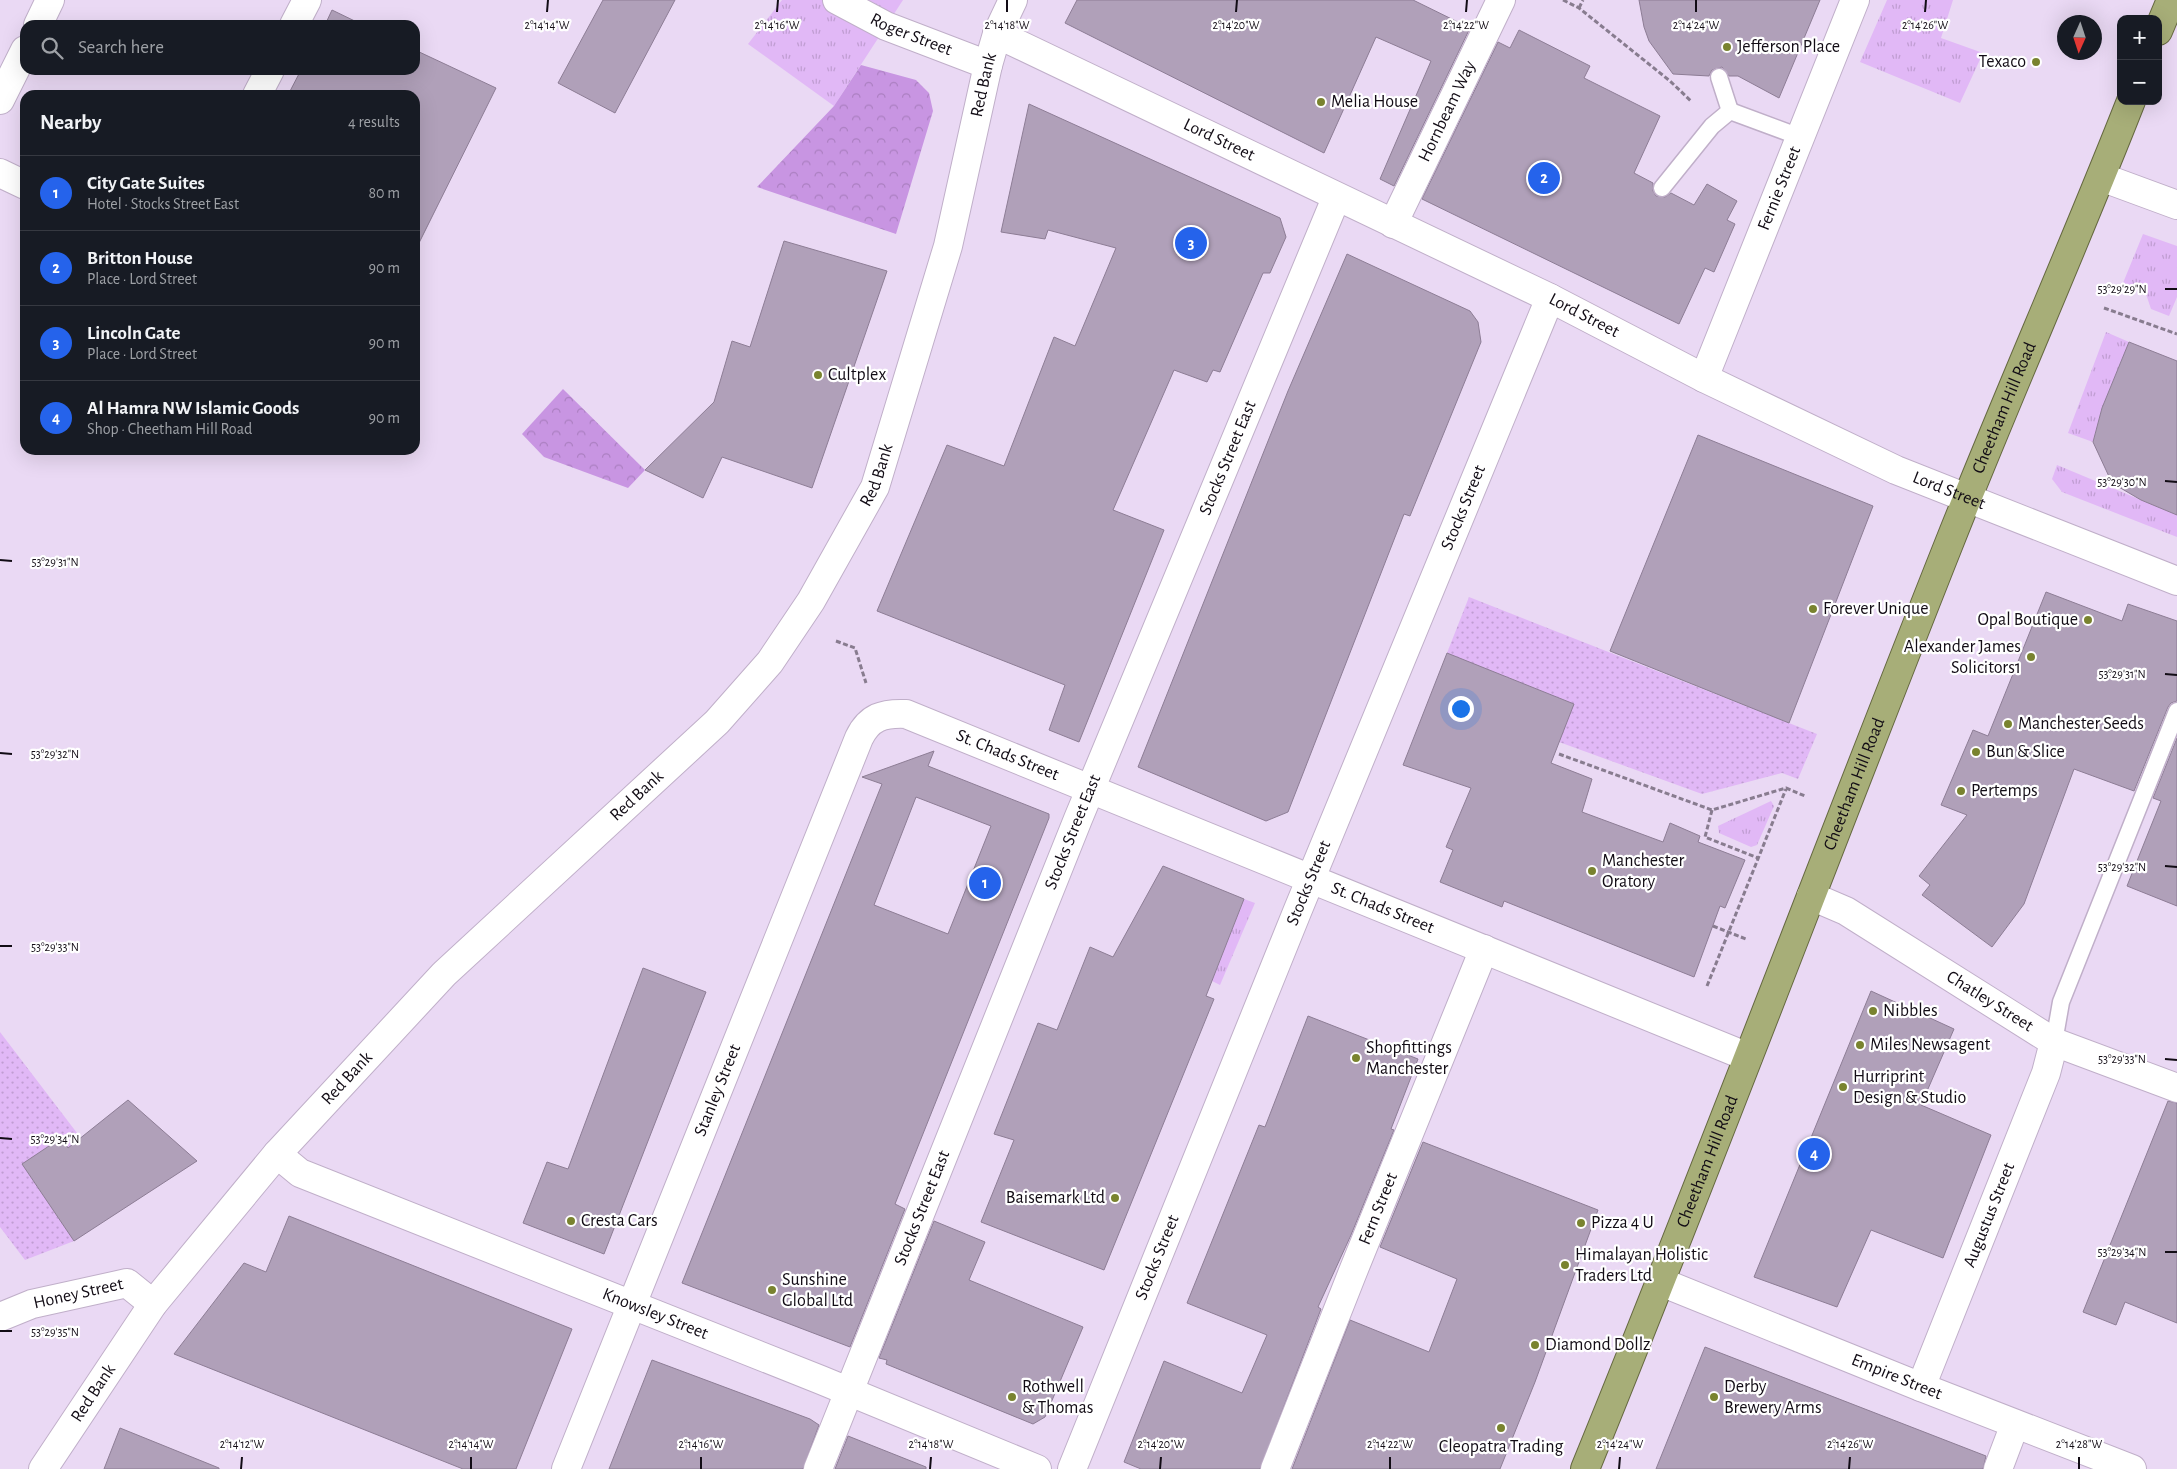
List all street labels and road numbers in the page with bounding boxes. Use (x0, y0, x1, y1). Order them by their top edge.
street label: Roger Street (867, 10, 955, 59)
street label: Red Bank (968, 50, 1000, 119)
street label: Hornbeam Way (1415, 58, 1479, 165)
street label: Lord Street (1181, 115, 1258, 165)
street label: Fernie Street (1755, 144, 1805, 233)
street label: Lord Street (1546, 290, 1622, 341)
street label: Cheetham Hill Road (1969, 340, 2040, 476)
street label: Stocks Street East (1196, 398, 1260, 518)
street label: Red Bank (857, 441, 897, 510)
street label: Stocks Street (1438, 462, 1489, 553)
street label: Lord Street (1910, 468, 1988, 513)
street label: Cheetham Hill Road (1821, 715, 1888, 853)
street label: St. Chads Street (953, 726, 1062, 784)
street label: Red Bank (607, 767, 668, 825)
street label: Stocks Street East (1042, 772, 1104, 892)
street label: Stocks Street (1283, 838, 1334, 928)
street label: St. Chads Street (1329, 879, 1437, 937)
street label: Chatley Street (1943, 968, 2037, 1036)
street label: Stanley Street (691, 1041, 744, 1139)
street label: Red Bank (318, 1048, 376, 1108)
street label: Cheetham Hill Road (1674, 1093, 1742, 1230)
street label: Stocks Street East (891, 1148, 953, 1268)
street label: Augustus Street (1961, 1160, 2018, 1270)
street label: Fern Street (1356, 1170, 1401, 1247)
street label: Stocks Street (1132, 1212, 1183, 1303)
street label: Honey Street (32, 1275, 125, 1312)
street label: Knowsley Street (600, 1285, 711, 1343)
street label: Empire Street (1849, 1351, 1945, 1403)
street label: Red Bank (68, 1360, 120, 1425)

